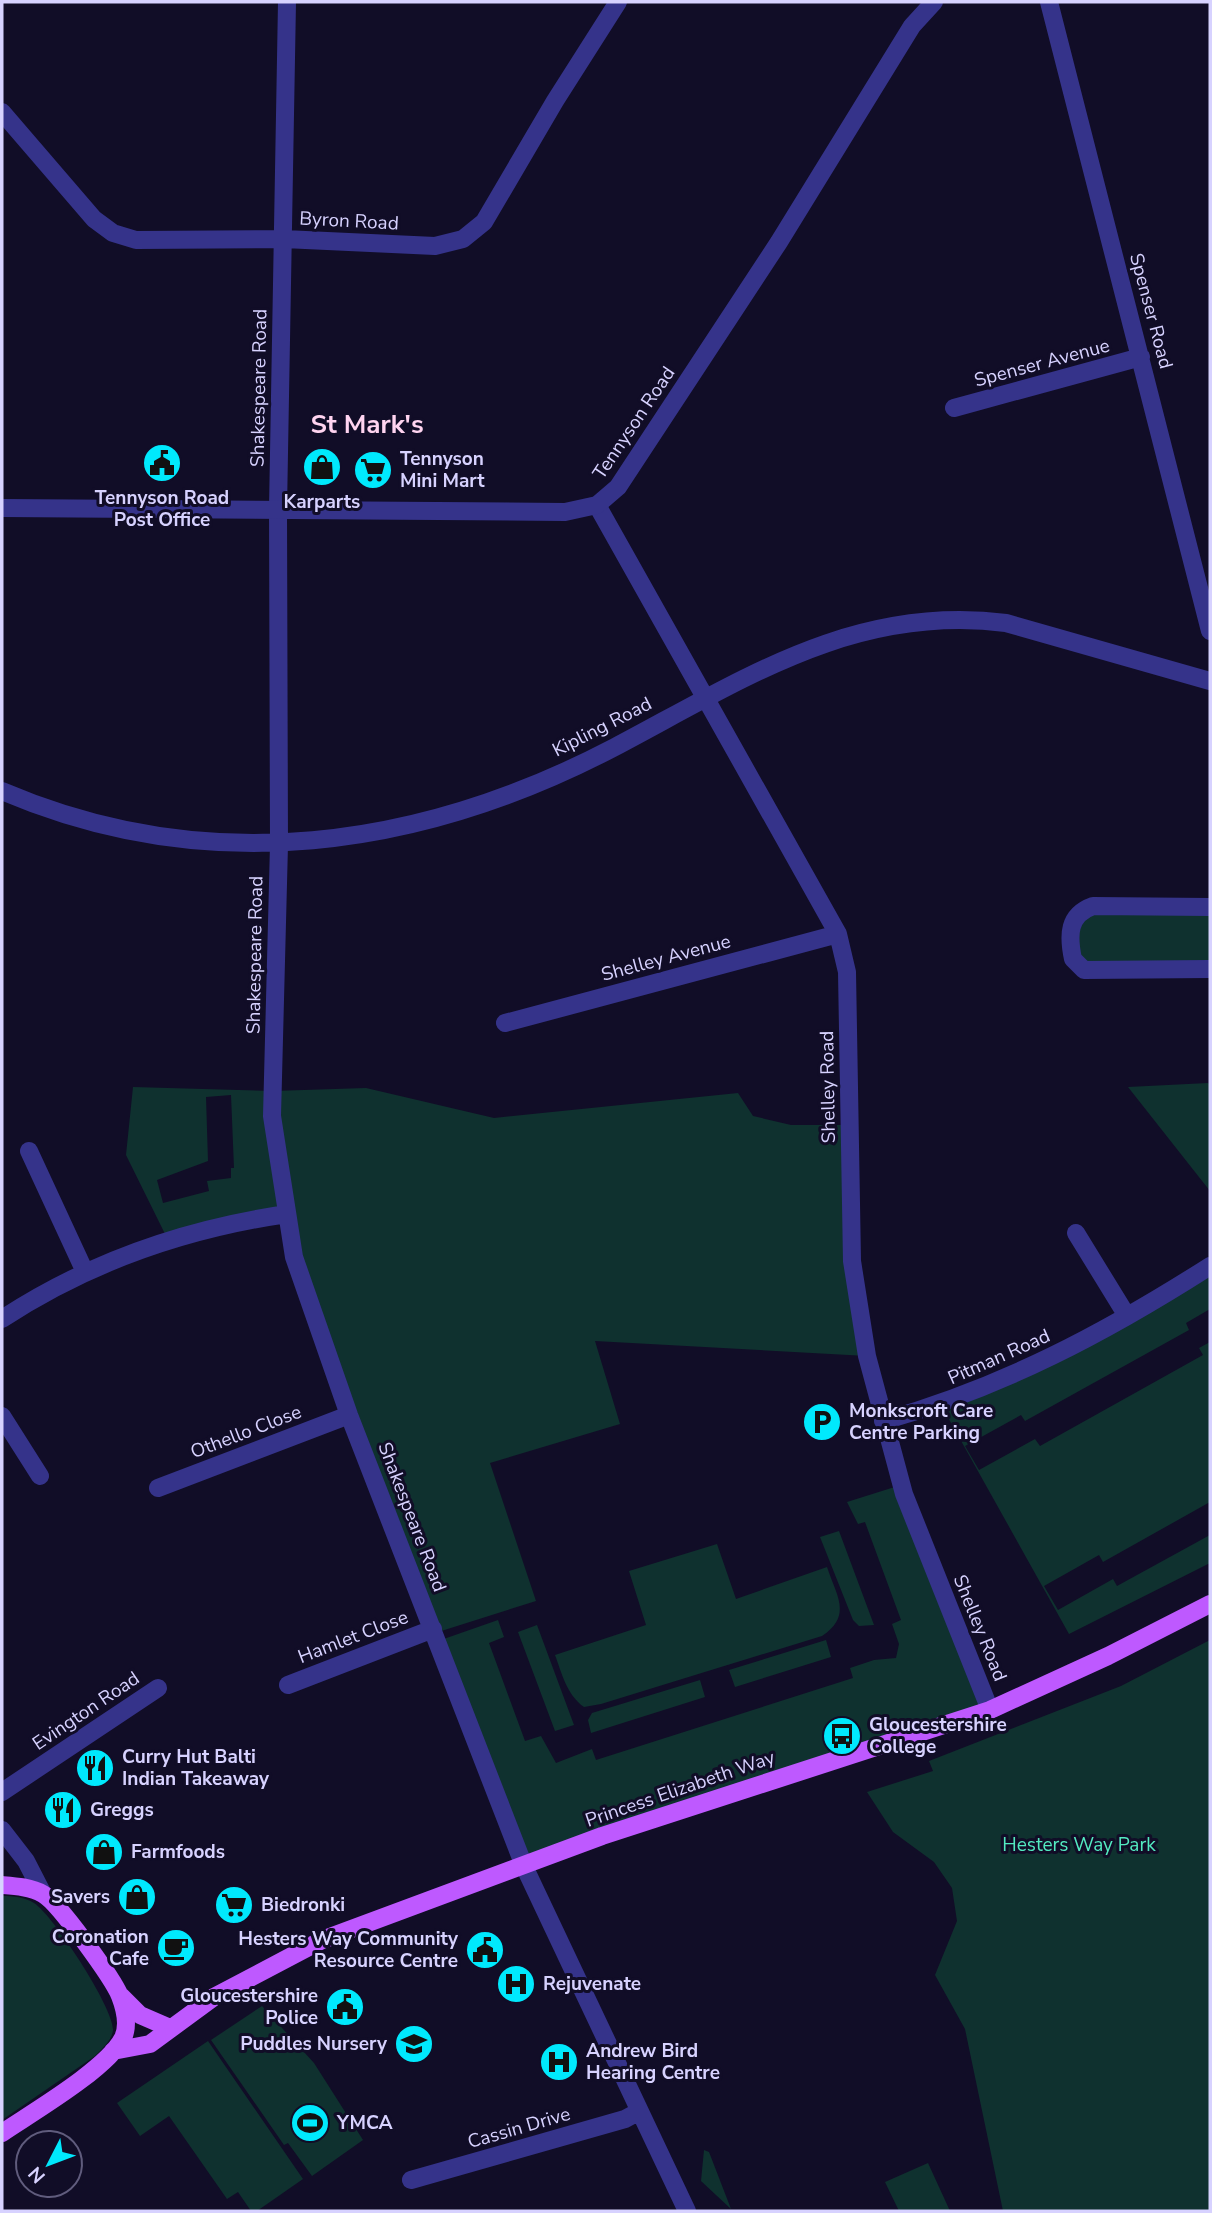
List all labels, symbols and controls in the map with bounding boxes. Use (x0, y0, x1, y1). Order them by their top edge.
street label: Byron Road (299, 205, 399, 237)
street label: Spenser Road (1123, 250, 1179, 372)
street label: Shakespeare Road (245, 309, 273, 467)
street label: Spenser Avenue (971, 332, 1113, 394)
street label: Tennyson Road (587, 362, 681, 484)
district label: St Mark's (310, 407, 424, 442)
public building icon: Tennyson Road Post Office (141, 442, 183, 484)
shop icon: Karparts (301, 446, 343, 488)
place label: Tennyson Mini Mart (400, 446, 485, 494)
supermarket icon: Tennyson Mini Mart (352, 449, 394, 491)
place label: Tennyson Road Post Office (95, 485, 229, 533)
place label: Karparts (284, 489, 360, 515)
street label: Kipling Road (548, 691, 656, 763)
street label: Shakespeare Road (241, 876, 269, 1034)
street label: Shelley Avenue (598, 928, 734, 988)
street label: Shelley Road (814, 1030, 842, 1144)
street label: Pitman Road (944, 1323, 1054, 1391)
place label: Monkscroft Care Centre Parking (849, 1398, 993, 1446)
street label: Othello Close (187, 1399, 305, 1465)
parking icon: Monkscroft Care Centre Parking (801, 1401, 843, 1443)
street label: Shakespeare Road (372, 1439, 452, 1595)
street label: Shelley Road (947, 1571, 1013, 1685)
street label: Hamlet Close (294, 1604, 412, 1670)
street label: Evington Road (27, 1666, 145, 1756)
place label: Gloucestershire College (869, 1712, 1007, 1760)
bus stop icon: Gloucestershire College (821, 1715, 863, 1757)
place label: Curry Hut Balti Indian Takeaway (122, 1744, 270, 1792)
street label: Princess Elizabeth Way (582, 1744, 778, 1834)
restaurant icon: Curry Hut Balti Indian Takeaway (74, 1747, 116, 1789)
restaurant icon: Greggs (42, 1789, 84, 1831)
place label: Greggs (90, 1797, 154, 1823)
shop icon: Farmfoods (83, 1831, 125, 1873)
park label: Hesters Way Park (1002, 1832, 1156, 1858)
place label: Farmfoods (131, 1839, 225, 1865)
shop icon: Savers (116, 1876, 158, 1918)
place label: Savers (51, 1884, 110, 1910)
supermarket icon: Biedronki (213, 1884, 255, 1926)
place label: Biedronki (261, 1892, 345, 1918)
place label: Coronation Cafe (52, 1924, 149, 1972)
place label: Hesters Way Community Resource Centre (238, 1926, 459, 1974)
cafe icon: Coronation Cafe (155, 1927, 197, 1969)
public building icon: Hesters Way Community Resource Centre (464, 1929, 506, 1971)
hospital icon: Rejuvenate (495, 1963, 537, 2005)
place label: Rejuvenate (543, 1971, 641, 1997)
place label: Gloucestershire Police (180, 1983, 318, 2031)
public building icon: Gloucestershire Police (324, 1986, 366, 2028)
school or university icon: Puddles Nursery (393, 2023, 435, 2065)
place label: Puddles Nursery (240, 2031, 388, 2057)
place label: Andrew Bird Hearing Centre (586, 2038, 720, 2086)
hospital icon: Andrew Bird Hearing Centre (538, 2041, 580, 2083)
street label: Cassin Drive (464, 2101, 574, 2155)
sports icon: YMCA (289, 2102, 331, 2144)
place label: YMCA (336, 2110, 394, 2136)
north arrow (14, 2129, 84, 2199)
text: N (23, 2161, 52, 2189)

